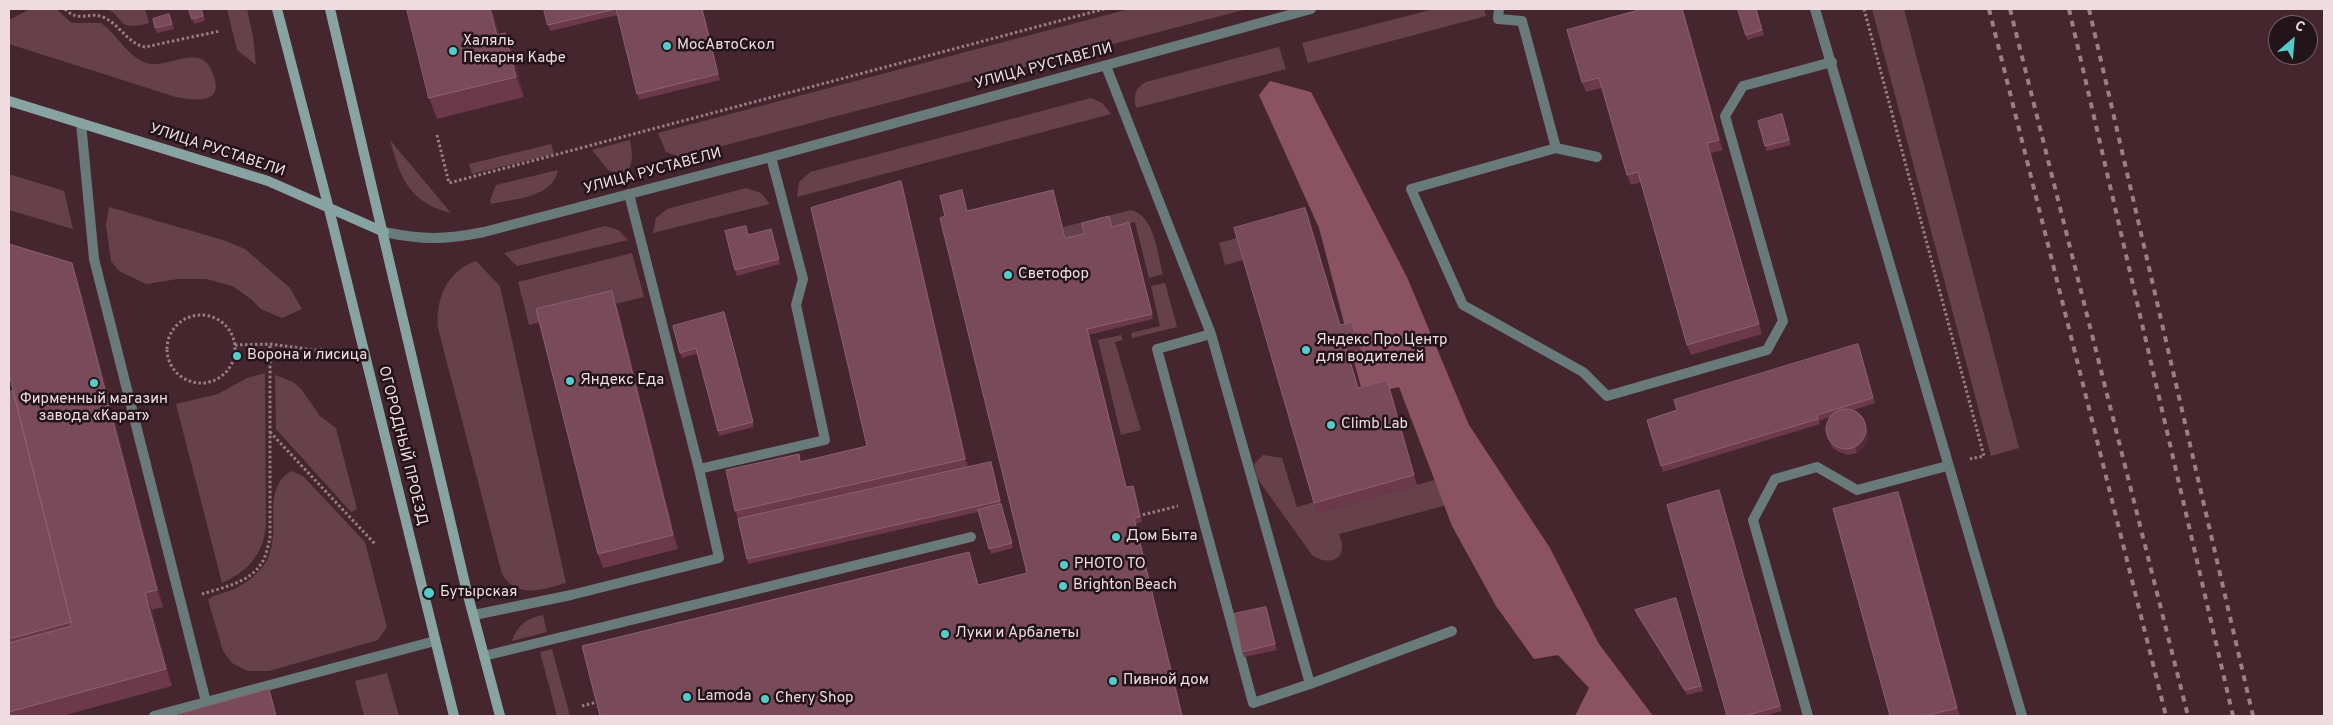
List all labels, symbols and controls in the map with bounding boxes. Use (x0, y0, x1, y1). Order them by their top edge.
north arrow (2268, 15, 2318, 65)
text: С (2292, 17, 2307, 37)
place label: Халяль Пекарня Кафе (463, 33, 566, 68)
place label: МосАвтоСкол (677, 37, 775, 55)
marker: МосАвтоСкол (661, 40, 673, 52)
street label: УЛИЦА РУСТАВЕЛИ (973, 40, 1115, 94)
marker: Халяль Пекарня Кафе (447, 45, 459, 57)
street label: УЛИЦА РУСТАВЕЛИ (147, 121, 287, 181)
street label: УЛИЦА РУСТАВЕЛИ (582, 145, 724, 199)
place label: Светофор (1018, 266, 1089, 284)
marker: Светофор (1002, 269, 1014, 281)
place label: Яндекс Про Центр для водителей (1316, 332, 1448, 367)
marker: Яндекс Про Центр для водителей (1300, 344, 1312, 356)
place label: Ворона и лисица (247, 347, 367, 365)
marker: Ворона и лисица (231, 350, 243, 362)
street label: ОГОРОДНЫЙ ПРОЕЗД (373, 364, 431, 528)
place label: Яндекс Еда (580, 372, 664, 390)
marker: Яндекс Еда (564, 375, 576, 387)
marker: Фирменный магазин завода «Карат» (88, 377, 100, 389)
place label: Фирменный магазин завода «Карат» (20, 391, 168, 426)
place label: Climb Lab (1341, 416, 1408, 434)
marker: Climb Lab (1325, 419, 1337, 431)
place label: Дом Быта (1126, 528, 1197, 546)
marker: Дом Быта (1110, 531, 1122, 543)
place label: PHOTO TO (1074, 556, 1146, 574)
marker: PHOTO TO (1058, 559, 1070, 571)
place label: Brighton Beach (1073, 577, 1177, 595)
marker: Brighton Beach (1057, 580, 1069, 592)
place label: Бутырская (440, 584, 517, 602)
marker: Бутырская (422, 586, 436, 600)
place label: Луки и Арбалеты (955, 625, 1079, 643)
marker: Луки и Арбалеты (939, 628, 951, 640)
place label: Пивной дом (1123, 672, 1209, 690)
marker: Пивной дом (1107, 675, 1119, 687)
place label: Lamoda (697, 688, 751, 706)
place label: Chery Shop (775, 690, 853, 708)
marker: Lamoda (681, 691, 693, 703)
marker: Chery Shop (759, 693, 771, 705)

